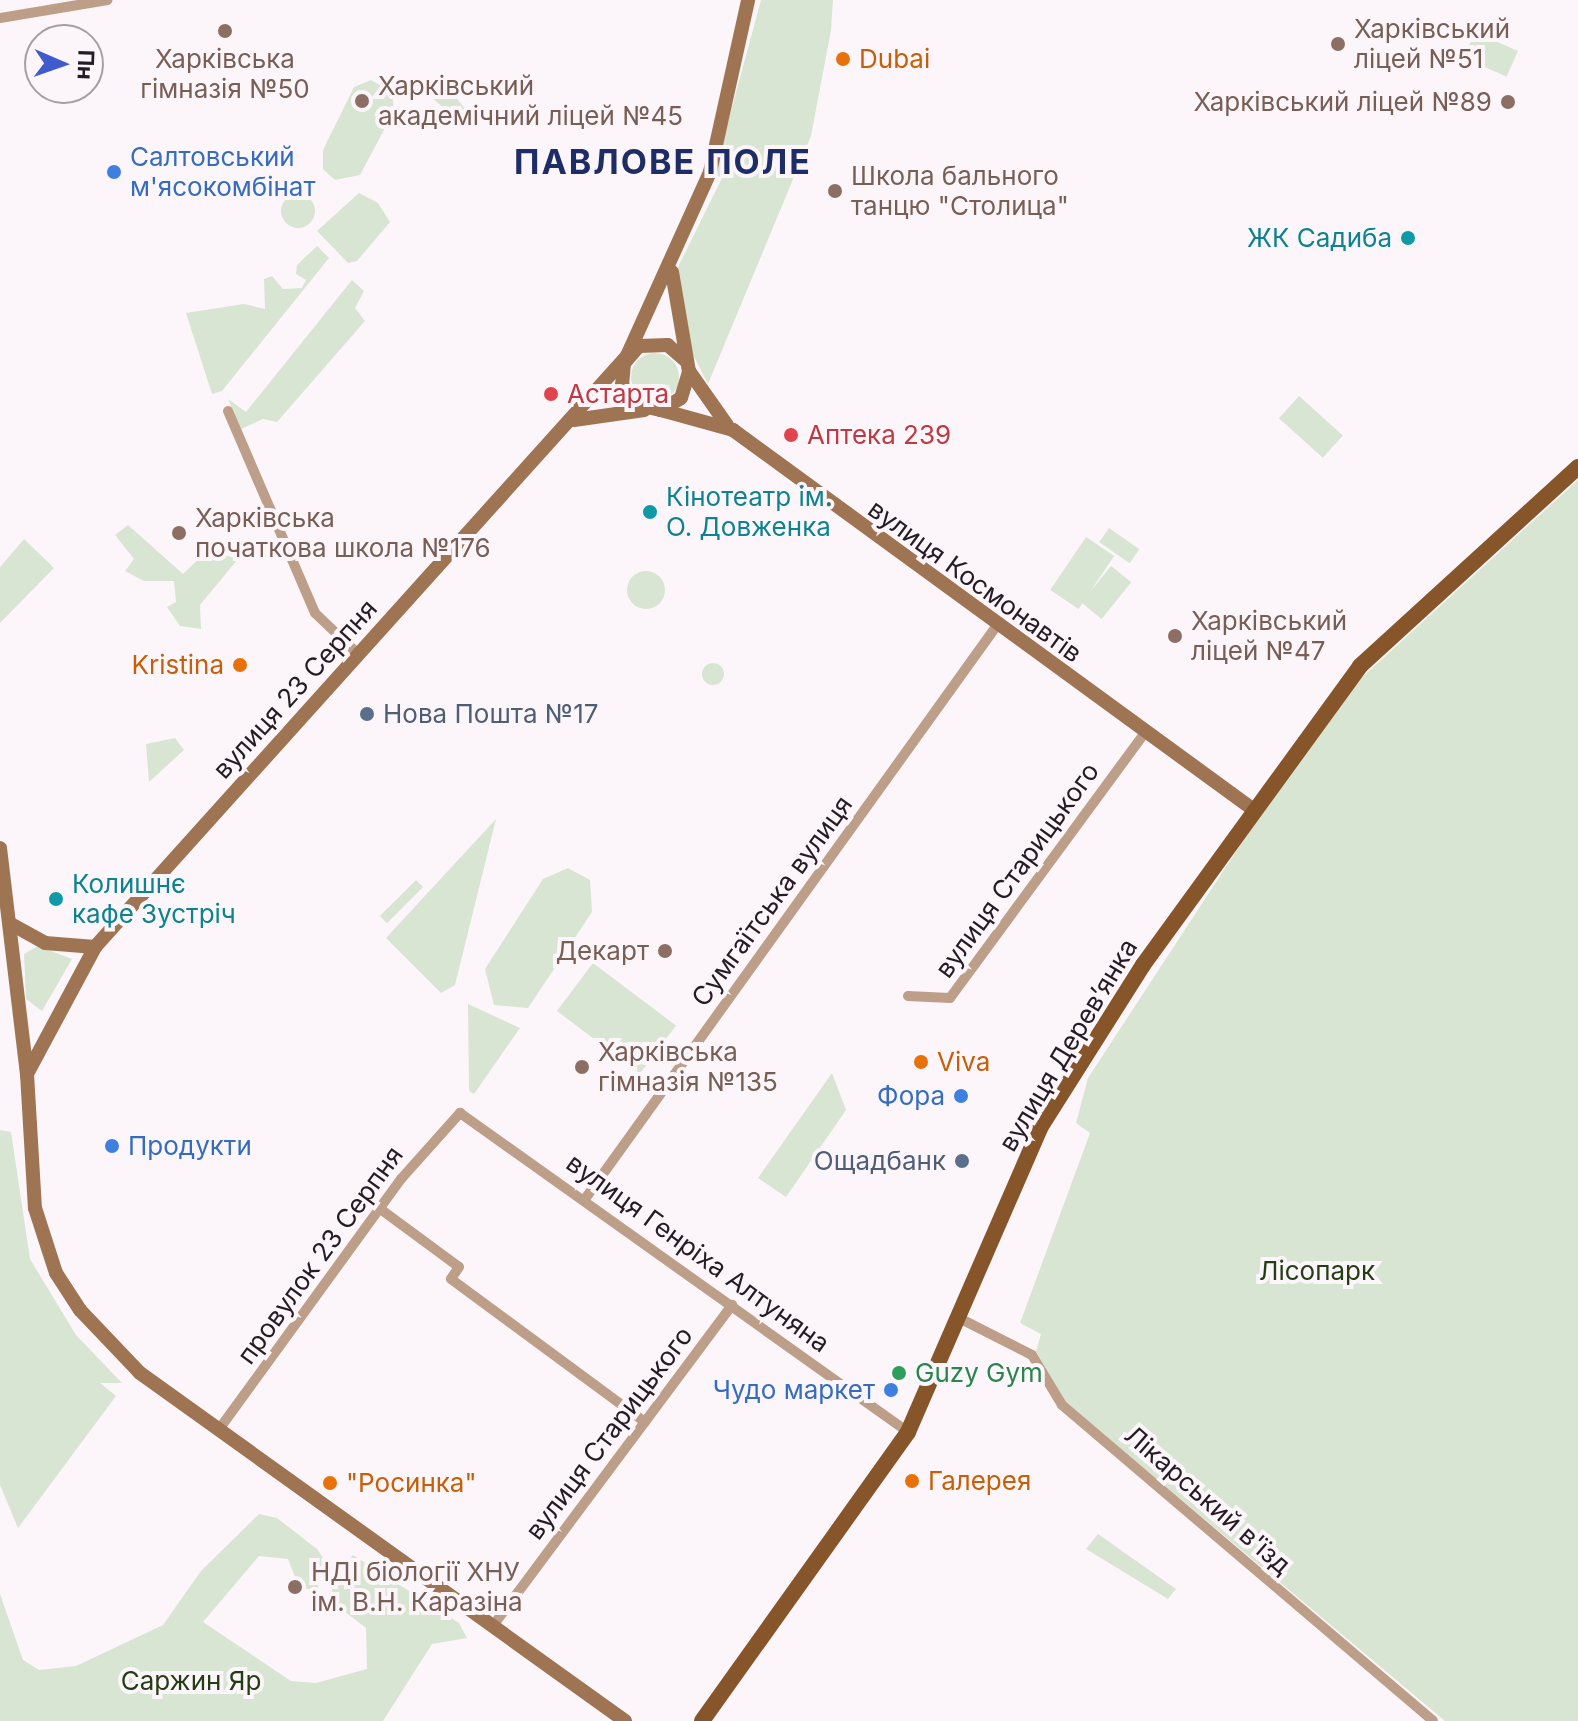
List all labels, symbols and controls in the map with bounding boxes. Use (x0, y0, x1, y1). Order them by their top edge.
place label: Харківський ліцей №51 (1354, 13, 1510, 74)
marker: Харківська гімназія №50 (216, 22, 234, 40)
north arrow (24, 24, 104, 104)
marker: Харківський ліцей №51 (1329, 35, 1347, 53)
place label: Харківська гімназія №50 (140, 43, 310, 104)
place label: Dubai (859, 43, 930, 75)
text: Пн (72, 49, 100, 80)
marker: Dubai (834, 50, 852, 68)
place label: Харківський академічний ліцей №45 (378, 70, 683, 132)
place label: Харківський ліцей №89 (1193, 86, 1492, 118)
marker: Харківський академічний ліцей №45 (353, 92, 371, 110)
marker: Харківський ліцей №89 (1499, 93, 1517, 111)
place label: Салтовський м'ясокомбінат (130, 141, 316, 202)
district label: ПАВЛОВЕ ПОЛЕ (514, 142, 812, 182)
place label: Школа бального танцю "Столица" (851, 160, 1069, 222)
marker: Салтовський м'ясокомбінат (105, 163, 123, 181)
marker: Школа бального танцю "Столица" (826, 182, 844, 200)
place label: ЖК Садиба (1247, 222, 1392, 254)
marker: ЖК Садиба (1399, 229, 1417, 247)
place label: Астарта (567, 378, 669, 410)
marker: Астарта (542, 385, 560, 403)
place label: Аптека 239 (807, 419, 951, 451)
marker: Аптека 239 (782, 426, 800, 444)
place label: Кінотеатр ім. О. Довженка (666, 481, 832, 542)
street label: вулиця Космонавтів (862, 493, 1088, 669)
place label: Харківська початкова школа №176 (195, 502, 491, 564)
marker: Кінотеатр ім. О. Довженка (641, 503, 659, 521)
marker: Харківська початкова школа №176 (170, 524, 188, 542)
street label: вулиця 23 Серпня (206, 593, 384, 785)
place label: Харківський ліцей №47 (1191, 605, 1347, 666)
marker: Харківський ліцей №47 (1166, 627, 1184, 645)
place label: Kristina (132, 649, 224, 681)
marker: Kristina (231, 656, 249, 674)
place label: Нова Пошта №17 (383, 698, 599, 730)
marker: Нова Пошта №17 (358, 705, 376, 723)
street label: вулиця Старицького (928, 756, 1106, 984)
street label: Сумгаїтська вулиця (685, 790, 859, 1012)
place label: Колишнє кафе Зустріч (72, 868, 236, 930)
marker: Колишнє кафе Зустріч (47, 890, 65, 908)
street label: вулиця Дерев’янка (992, 933, 1144, 1157)
place label: Декарт (556, 935, 649, 967)
marker: Декарт (656, 942, 674, 960)
place label: Харківська гімназія №135 (598, 1036, 778, 1098)
place label: Viva (937, 1046, 990, 1078)
marker: Viva (912, 1053, 930, 1071)
marker: Харківська гімназія №135 (573, 1058, 591, 1076)
place label: Фора (877, 1080, 945, 1112)
marker: Фора (952, 1087, 970, 1105)
place label: Продукти (128, 1130, 252, 1162)
marker: Продукти (103, 1137, 121, 1155)
street label: провулок 23 Серпня (231, 1140, 409, 1370)
place label: Ощадбанк (814, 1145, 946, 1177)
street label: вулиця Генріха Алтуняна (560, 1147, 836, 1359)
marker: Ощадбанк (953, 1152, 971, 1170)
park label: Лісопарк (1259, 1255, 1375, 1287)
street label: вулиця Старицького (519, 1320, 699, 1546)
place label: Guzy Gym (915, 1357, 1043, 1389)
marker: Guzy Gym (890, 1364, 908, 1382)
place label: Чудо маркет (713, 1374, 875, 1406)
marker: Чудо маркет (882, 1381, 900, 1399)
street label: Лікарський в'їзд (1119, 1419, 1297, 1581)
place label: Галерея (928, 1465, 1031, 1497)
place label: "Росинка" (346, 1467, 477, 1499)
marker: Галерея (903, 1472, 921, 1490)
marker: "Росинка" (321, 1474, 339, 1492)
place label: НДІ біології ХНУ ім. В.Н. Каразіна (311, 1556, 523, 1618)
marker: НДІ біології ХНУ ім. В.Н. Каразіна (286, 1578, 304, 1596)
park label: Саржин Яр (121, 1665, 261, 1697)

